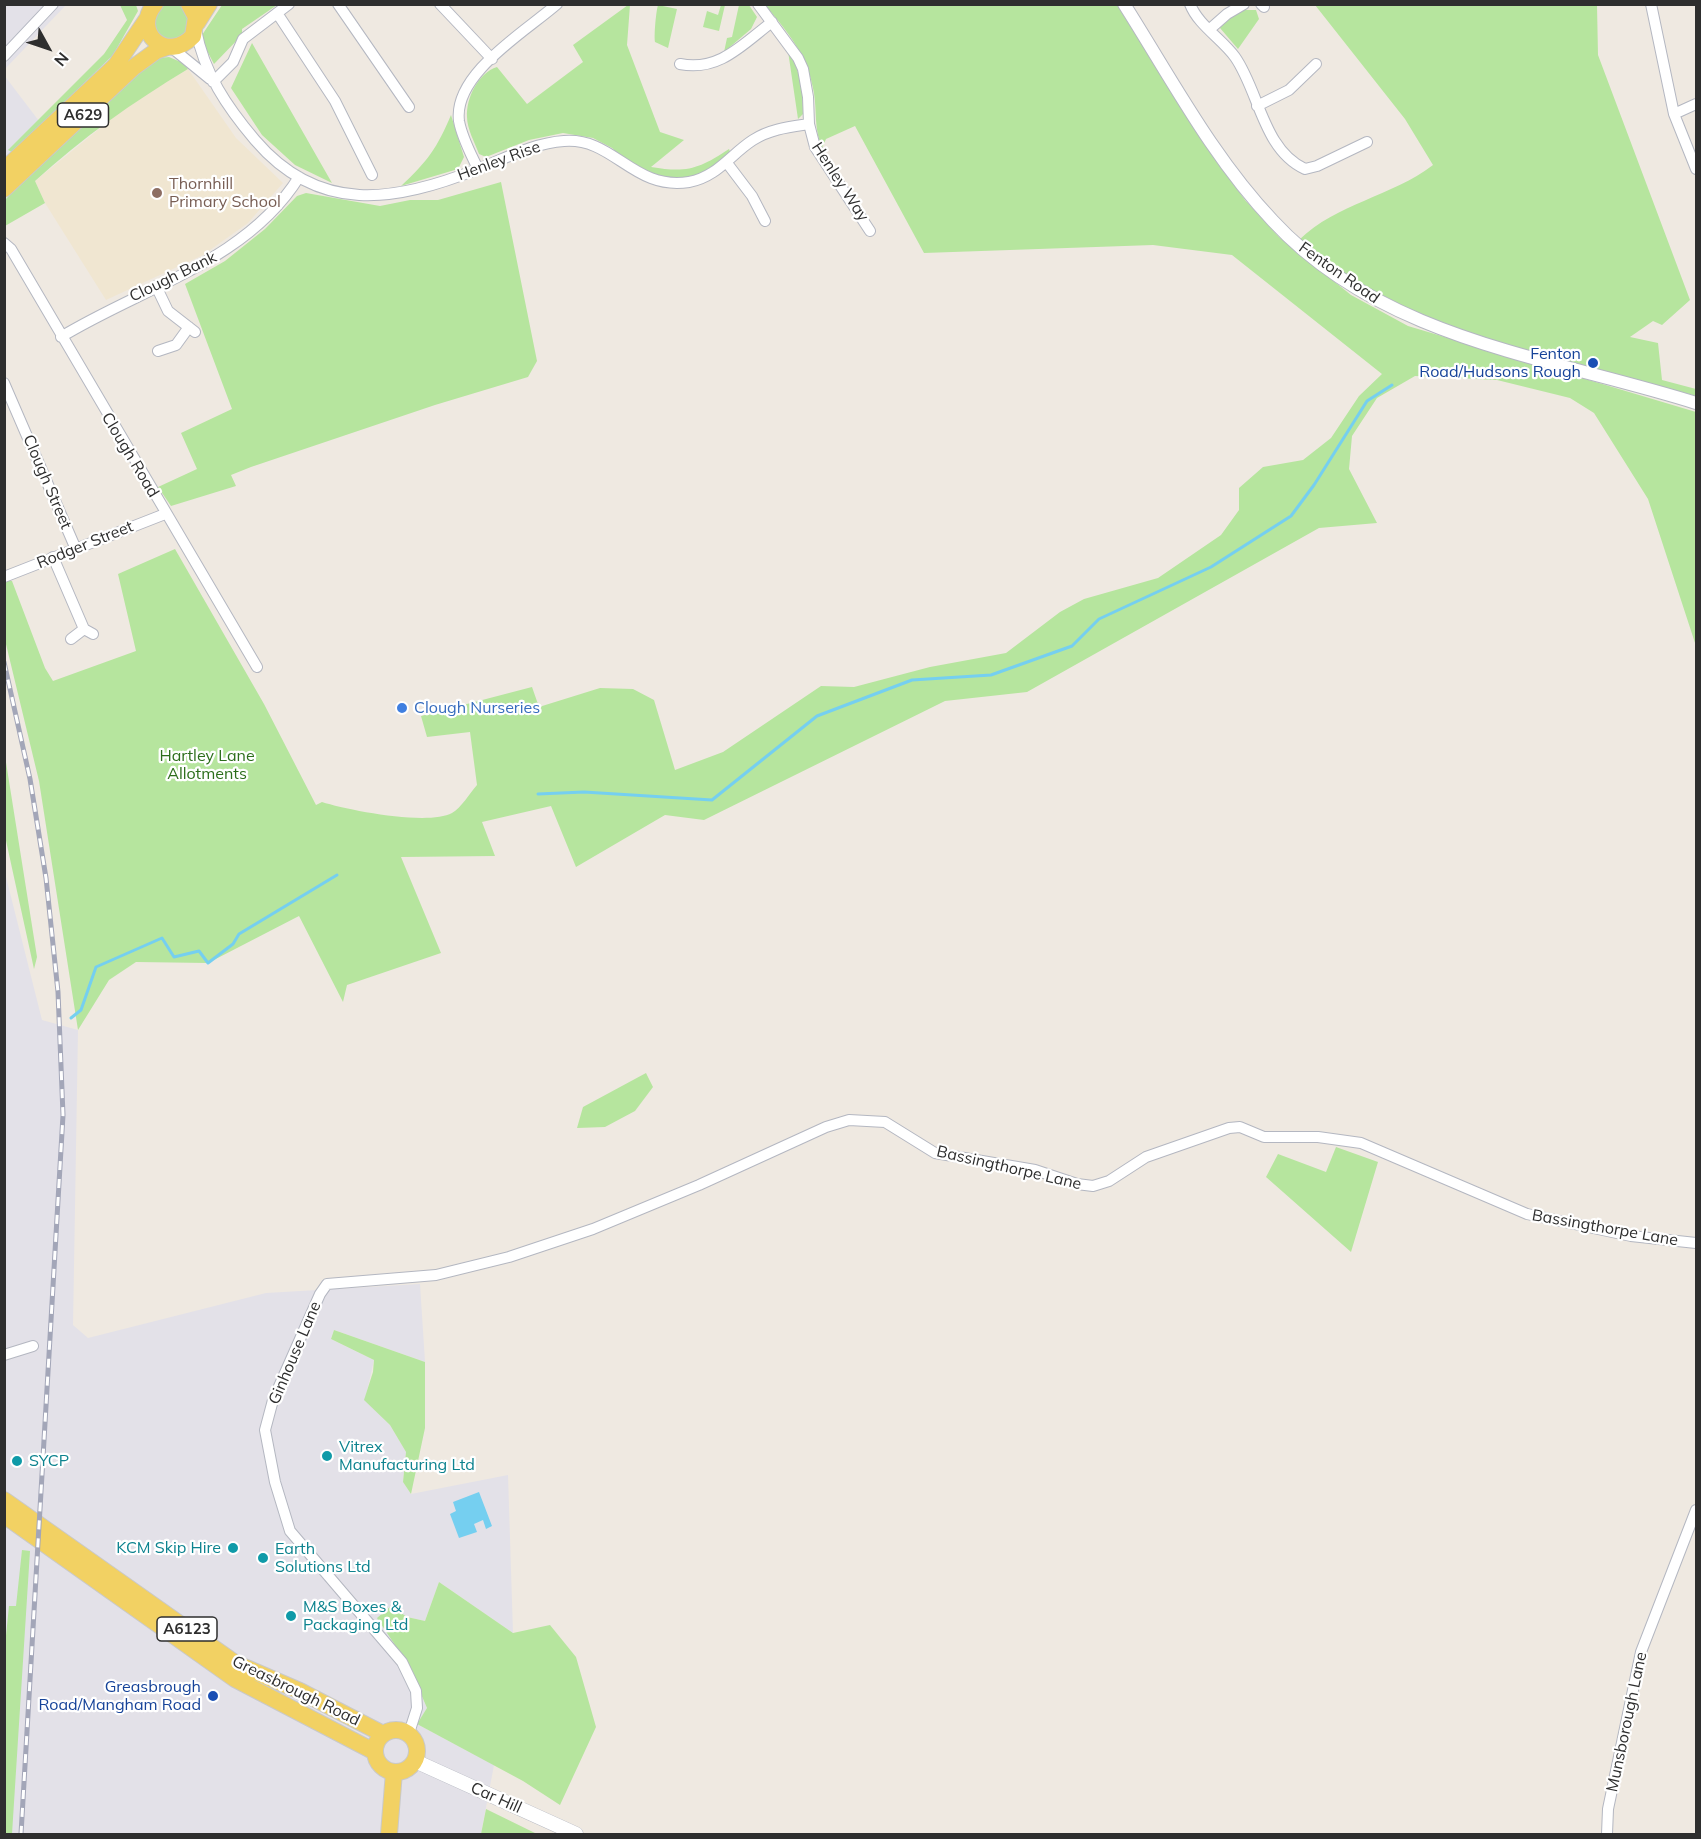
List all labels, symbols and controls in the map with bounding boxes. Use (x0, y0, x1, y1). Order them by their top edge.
north arrow (18, 18, 78, 78)
text: N (50, 49, 73, 71)
road number: A629 (58, 103, 109, 127)
street label: Henley Rise (455, 137, 543, 185)
street label: Henley Way (807, 139, 873, 225)
place label: Thornhill Primary School (169, 174, 281, 212)
marker: Thornhill Primary School (150, 186, 164, 200)
street label: Fenton Road (1295, 238, 1383, 308)
street label: Clough Bank (126, 248, 220, 306)
place label: Fenton Road/Hudsons Rough (1419, 344, 1581, 382)
marker: Fenton Road/Hudsons Rough (1586, 356, 1600, 370)
street label: Clough Road (97, 409, 163, 501)
street label: Clough Street (19, 432, 75, 532)
street label: Rodger Street (34, 517, 136, 573)
place label: Clough Nurseries (414, 698, 540, 718)
marker: Clough Nurseries (395, 701, 409, 715)
park label: Hartley Lane Allotments (159, 746, 255, 784)
street label: Bassingthorpe Lane (935, 1142, 1083, 1194)
street label: Bassingthorpe Lane (1530, 1206, 1680, 1250)
street label: Ginhouse Lane (265, 1299, 325, 1407)
place label: Vitrex Manufacturing Ltd (339, 1437, 475, 1475)
marker: Vitrex Manufacturing Ltd (320, 1449, 334, 1463)
place label: SYCP (29, 1451, 69, 1471)
marker: SYCP (10, 1454, 24, 1468)
place label: KCM Skip Hire (116, 1538, 221, 1558)
place label: Earth Solutions Ltd (275, 1539, 371, 1577)
marker: KCM Skip Hire (226, 1541, 240, 1555)
marker: Earth Solutions Ltd (256, 1551, 270, 1565)
place label: M&S Boxes & Packaging Ltd (303, 1597, 408, 1635)
marker: M&S Boxes & Packaging Ltd (284, 1609, 298, 1623)
road number: A6123 (157, 1617, 217, 1641)
street label: Munsborough Lane (1603, 1650, 1651, 1794)
street label: Greasbrough Road (229, 1652, 363, 1730)
place label: Greasbrough Road/Mangham Road (38, 1677, 201, 1715)
marker: Greasbrough Road/Mangham Road (206, 1689, 220, 1703)
street label: Car Hill (467, 1778, 525, 1818)

